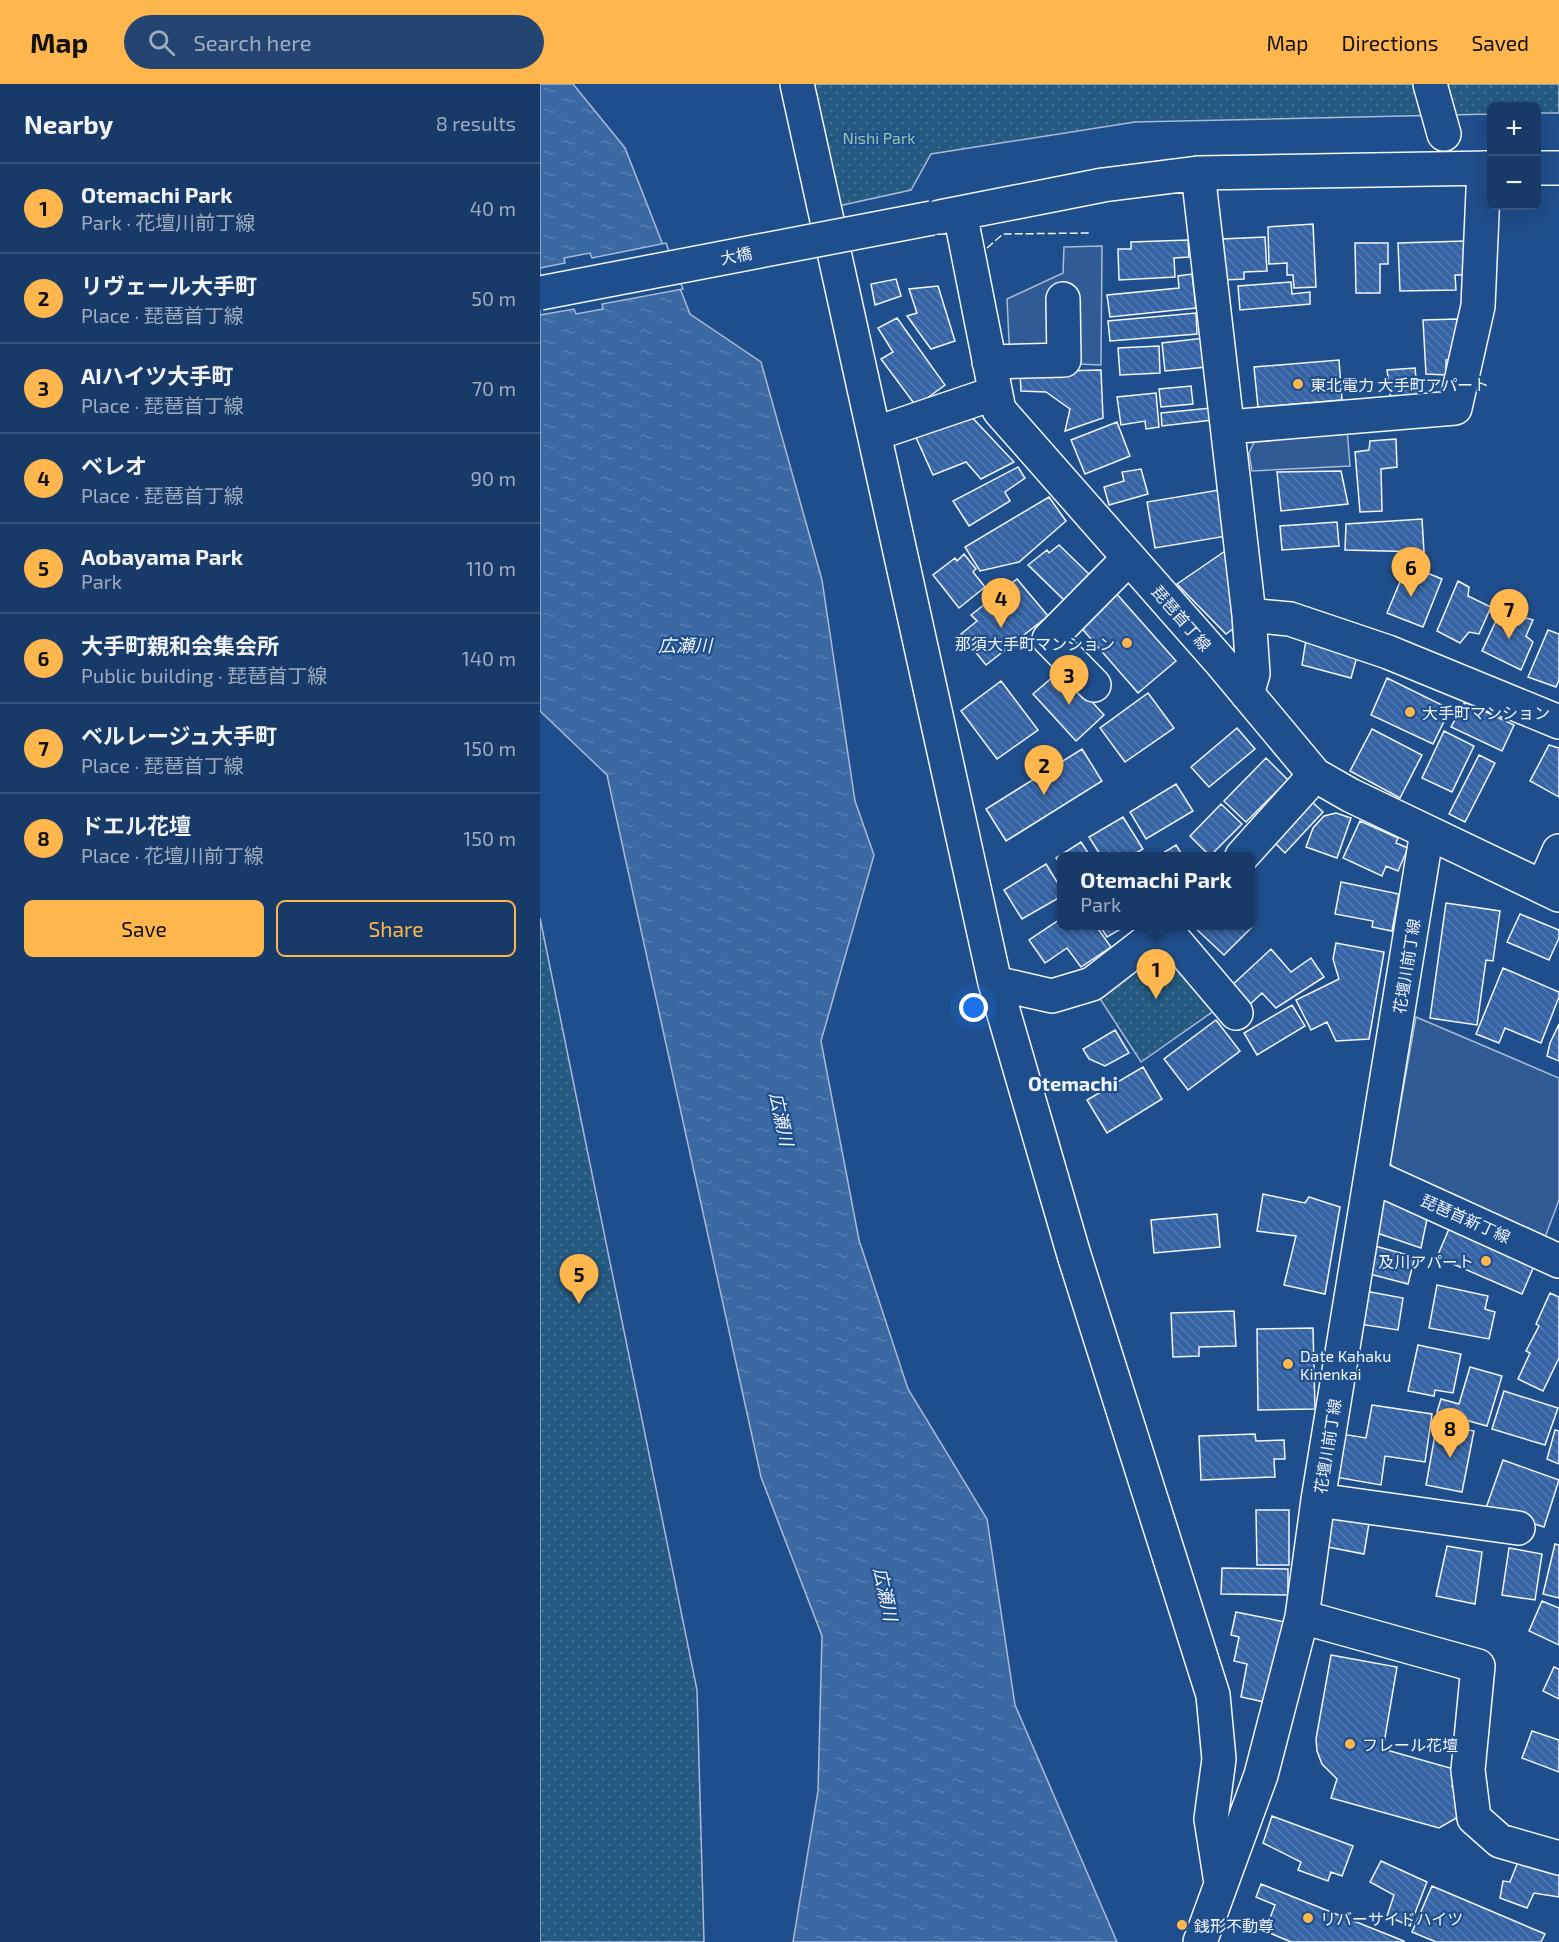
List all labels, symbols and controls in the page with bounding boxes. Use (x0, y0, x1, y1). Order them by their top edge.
search box (124, 15, 544, 69)
text: Map (30, 25, 88, 59)
icon: search (145, 26, 178, 59)
text: Search here (193, 29, 312, 55)
text: Map (1266, 30, 1309, 55)
text: Directions (1342, 30, 1438, 55)
text: Saved (1471, 30, 1529, 55)
map controls (1487, 102, 1541, 210)
button: + (1487, 102, 1541, 156)
text: Nearby (24, 108, 113, 139)
text: 8 results (436, 111, 516, 135)
park label: Nishi Park (843, 128, 915, 147)
button: − (1487, 156, 1541, 210)
text: Otemachi Park (81, 181, 232, 207)
text: 1 (39, 196, 48, 220)
text: 40 m (470, 196, 516, 220)
text: Park · 花壇川前丁線 (81, 210, 255, 234)
street label: 大橋 (718, 243, 754, 267)
text: リヴェール大手町 (81, 272, 257, 298)
text: 2 (38, 286, 49, 310)
text: 50 m (471, 286, 516, 310)
text: Place · 琵琶首丁線 (81, 303, 244, 327)
text: AIハイツ大手町 (81, 362, 233, 388)
place label: 東北電力 大手町アパート (1310, 375, 1489, 394)
text: 3 (38, 376, 49, 400)
text: 70 m (472, 376, 516, 400)
marker: 東北電力 大手町アパート (1291, 377, 1305, 391)
text: Place · 琵琶首丁線 (81, 393, 244, 417)
text: ベレオ (81, 452, 147, 478)
text: 4 (37, 466, 50, 490)
text: 90 m (471, 466, 516, 490)
text: Place · 琵琶首丁線 (81, 483, 244, 507)
text: Aobayama Park (81, 543, 243, 569)
pin: 6 (1392, 548, 1430, 597)
text: 5 (38, 556, 49, 580)
text: 110 m (466, 556, 516, 580)
text: Park (81, 569, 122, 593)
pin: 4 (982, 578, 1020, 628)
street label: 琵琶首丁線 (1149, 582, 1215, 654)
pin: 7 (1490, 590, 1528, 639)
text: 大手町親和会集会所 (81, 632, 279, 658)
water label: 広瀬川 (658, 634, 714, 656)
place label: 那須大手町マンション (955, 634, 1115, 653)
marker: 那須大手町マンション (1120, 636, 1134, 650)
text: 6 (38, 646, 49, 670)
text: 140 m (462, 646, 516, 670)
pin: 3 (1050, 656, 1088, 705)
text: Public building · 琵琶首丁線 (81, 663, 327, 687)
place label: 大手町マンション (1422, 703, 1550, 722)
marker: 大手町マンション (1403, 705, 1417, 719)
text: ベルレージュ大手町 (81, 722, 277, 748)
text: 7 (38, 736, 49, 760)
text: 150 m (463, 736, 516, 760)
pin: 2 (1024, 746, 1064, 795)
text: Place · 琵琶首丁線 (81, 753, 244, 777)
text: ドエル花壇 (81, 812, 191, 838)
text: 8 (37, 826, 50, 850)
text: 150 m (463, 826, 516, 850)
text: Place · 花壇川前丁線 (81, 843, 264, 867)
popup (1057, 852, 1255, 930)
text: Otemachi Park (1080, 866, 1232, 892)
text: Park (1080, 892, 1121, 916)
button: Save (24, 900, 264, 957)
button: Share (276, 900, 516, 957)
street label: 花壇川前丁線 (1389, 917, 1423, 1015)
pin: 1 (1136, 950, 1176, 999)
your location (959, 993, 988, 1022)
district label: Otemachi (1028, 1071, 1118, 1095)
water label: 広瀬川 (766, 1090, 799, 1150)
street label: 琵琶首新丁線 (1418, 1190, 1514, 1246)
place label: 及川アパート (1378, 1252, 1474, 1271)
pin: 5 (560, 1254, 598, 1304)
marker: 及川アパート (1479, 1254, 1493, 1268)
place label: Date Kahaku Kinenkai (1300, 1346, 1391, 1383)
marker: Date Kahaku Kinenkai (1281, 1357, 1295, 1371)
street label: 花壇川前丁線 (1310, 1397, 1344, 1495)
pin: 8 (1430, 1408, 1470, 1458)
water label: 広瀬川 (870, 1565, 903, 1625)
place label: フレール花壇 (1362, 1735, 1458, 1754)
marker: フレール花壇 (1343, 1737, 1357, 1751)
place label: リバーサイドハイツ (1320, 1909, 1463, 1928)
marker: リバーサイドハイツ (1301, 1911, 1315, 1925)
place label: 銭形不動尊 (1194, 1916, 1274, 1935)
marker: 銭形不動尊 (1175, 1918, 1189, 1932)

